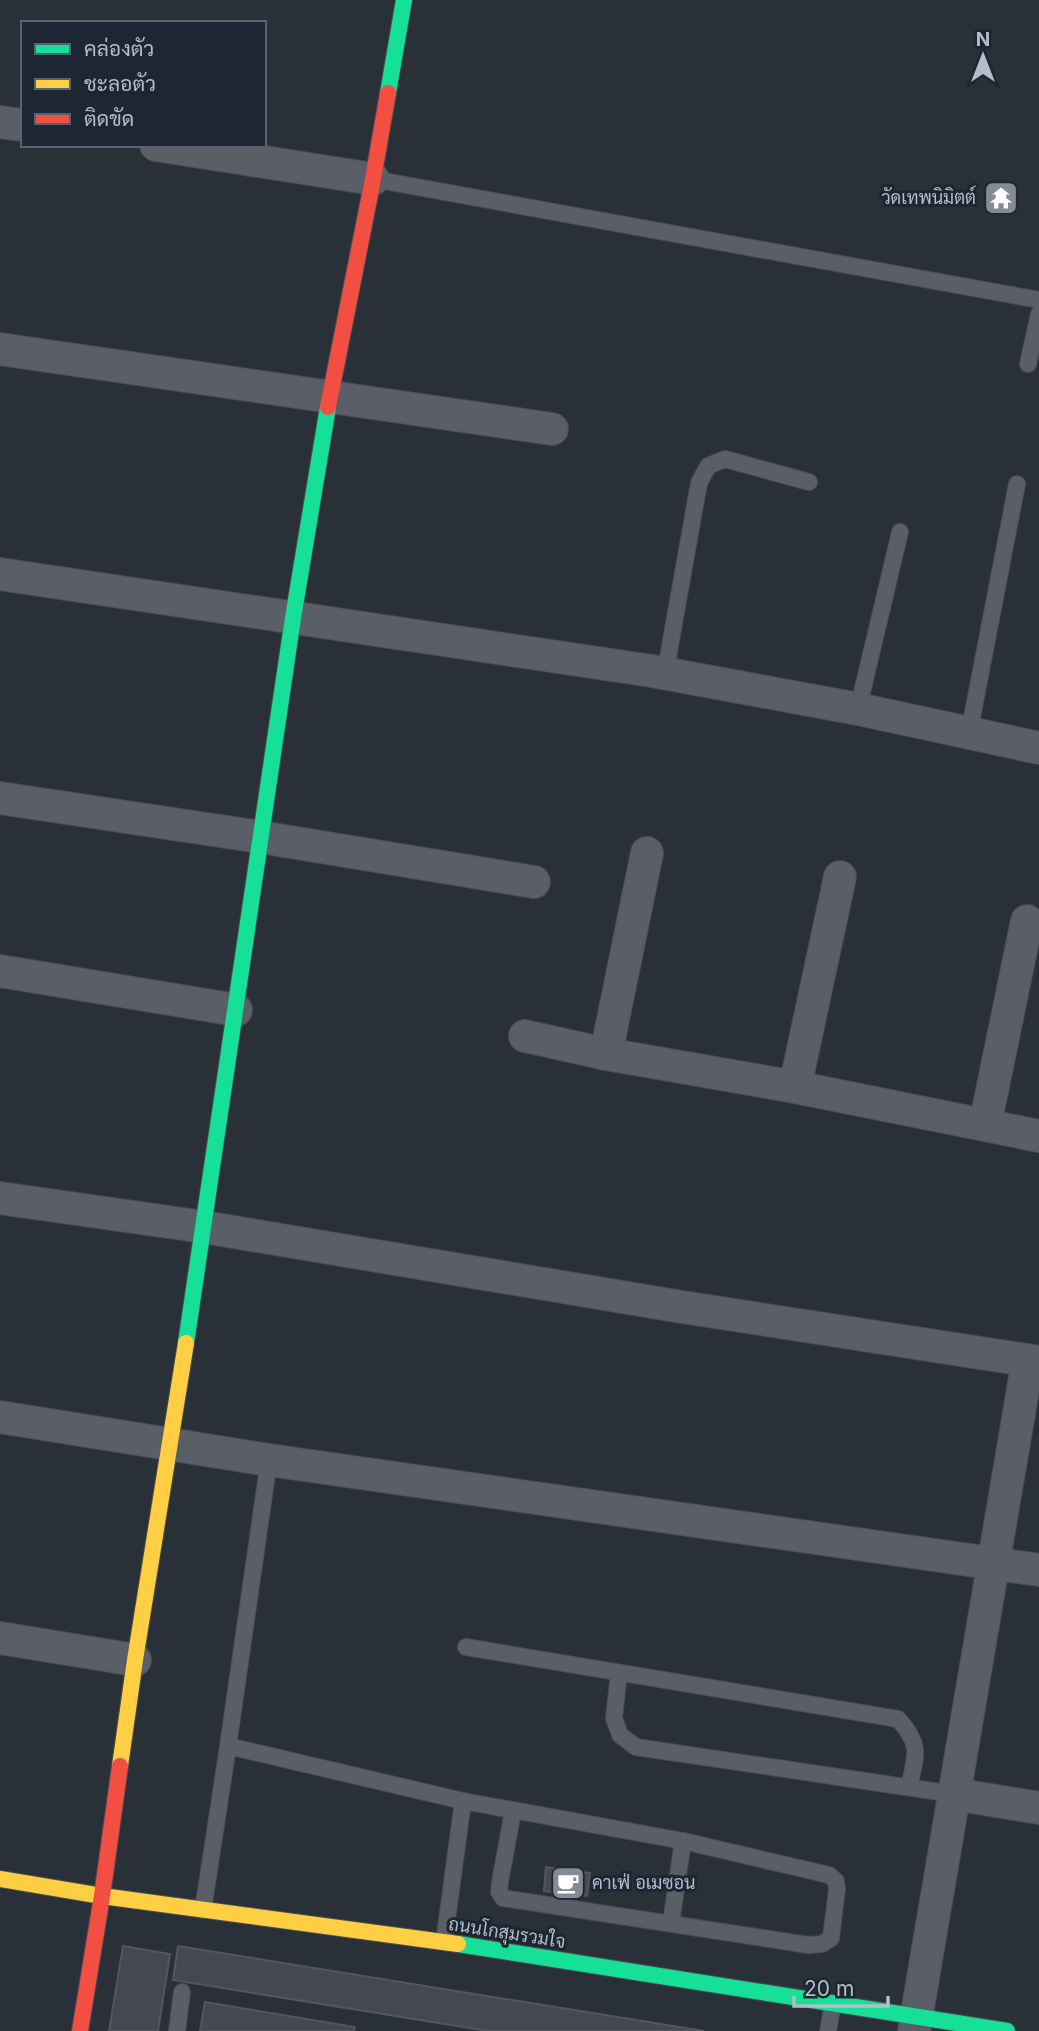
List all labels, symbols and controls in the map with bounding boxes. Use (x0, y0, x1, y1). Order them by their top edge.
legend (21, 21, 266, 147)
north arrow (948, 21, 1018, 91)
text: N (976, 28, 990, 51)
text: คล่องตัว (84, 36, 154, 61)
text: ชะลอตัว (84, 71, 156, 96)
text: ติดขัด (84, 106, 134, 131)
temple icon: วัดเทพนิมิตต์ (982, 179, 1020, 217)
place label: วัดเทพนิมิตต์ (881, 185, 976, 208)
cafe icon: คาเฟ่ อเมซอน (549, 1864, 587, 1902)
place label: คาเฟ่ อเมซอน (592, 1872, 696, 1893)
street label: ถนนโกสุมรวมใจ (447, 1911, 567, 1954)
scale bar (794, 1965, 888, 2009)
text: 20 m (804, 1976, 854, 2001)

